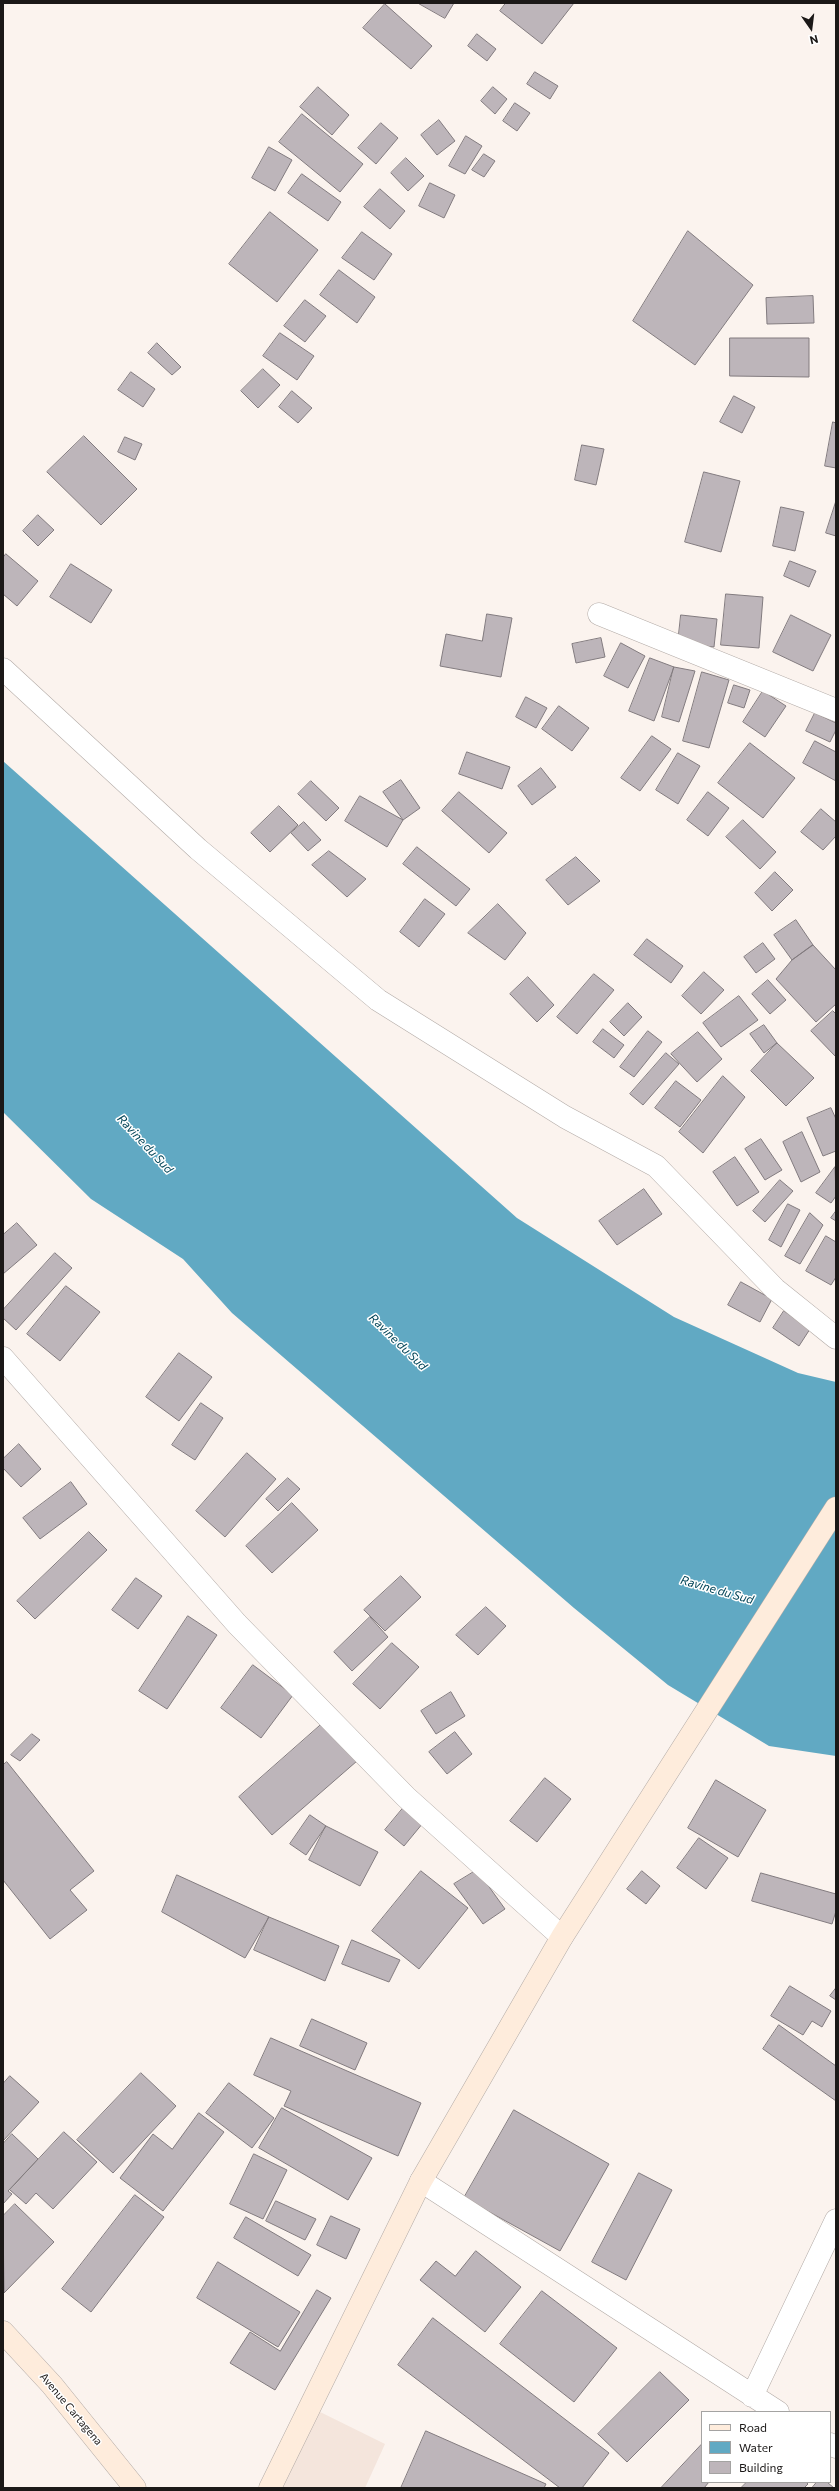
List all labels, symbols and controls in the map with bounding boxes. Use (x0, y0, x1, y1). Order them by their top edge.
north arrow (791, 8, 831, 48)
text: N (808, 33, 820, 47)
water label: Ravine du Sud (114, 1112, 176, 1176)
water label: Ravine du Sud (366, 1311, 430, 1373)
water label: Ravine du Sud (679, 1573, 755, 1607)
street label: Avenue Cartagena (37, 2370, 105, 2448)
legend (701, 2411, 831, 2483)
text: Road (739, 2420, 767, 2434)
text: Water (739, 2440, 773, 2454)
text: Building (739, 2460, 783, 2474)

